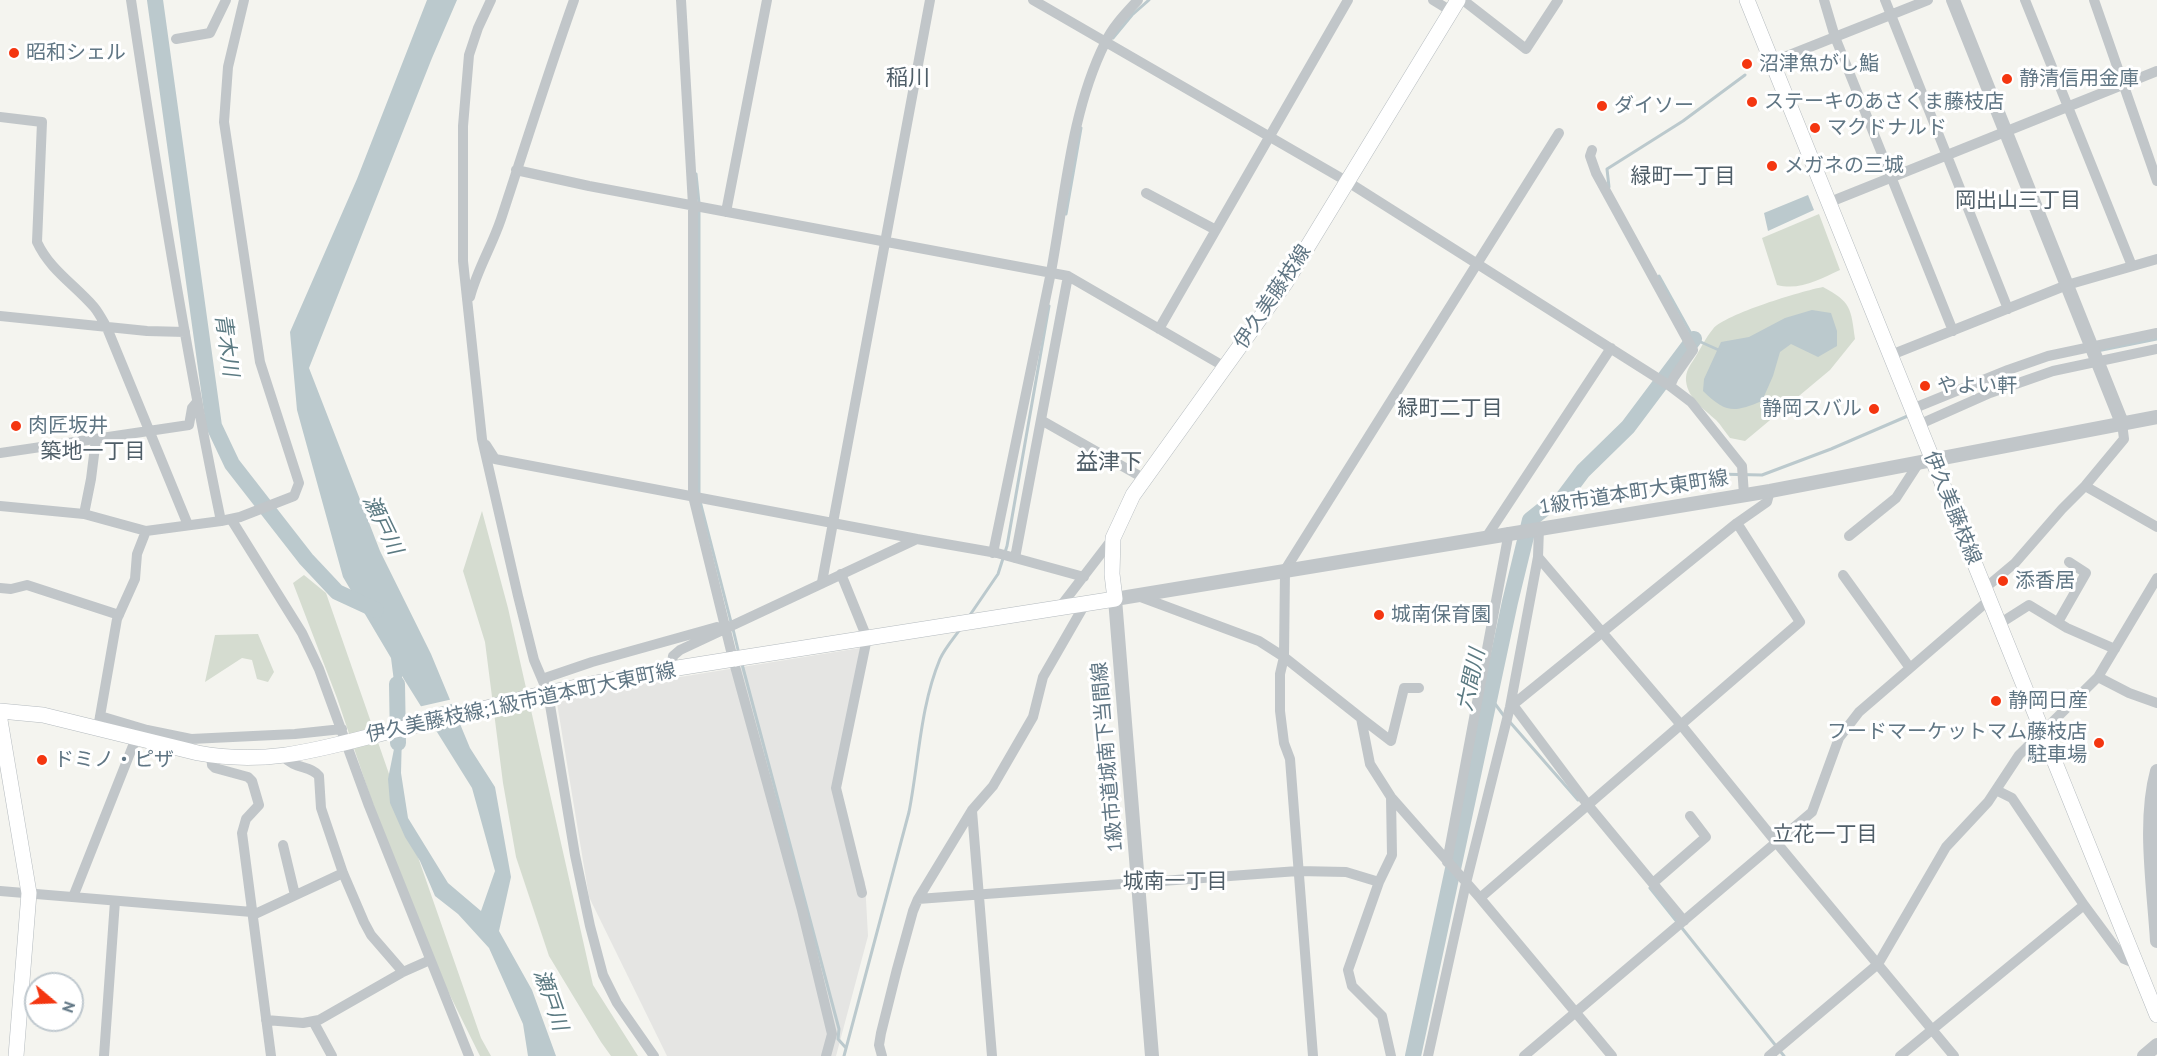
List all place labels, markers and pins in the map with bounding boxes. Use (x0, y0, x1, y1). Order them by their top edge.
place label: 昭和シェル (26, 41, 126, 65)
marker: 昭和シェル (7, 46, 21, 60)
place label: 沼津魚がし鮨 (1759, 52, 1879, 76)
marker: 沼津魚がし鮨 (1740, 57, 1754, 71)
place label: 静清信用金庫 (2019, 67, 2139, 91)
marker: 静清信用金庫 (2000, 72, 2014, 86)
place label: ステーキのあさくま藤枝店 (1764, 90, 2004, 114)
place label: ダイソー (1614, 94, 1694, 118)
marker: ステーキのあさくま藤枝店 (1745, 95, 1759, 109)
marker: ダイソー (1595, 99, 1609, 113)
place label: マクドナルド (1827, 116, 1947, 140)
marker: マクドナルド (1808, 121, 1822, 135)
place label: メガネの三城 (1784, 154, 1904, 178)
marker: メガネの三城 (1765, 159, 1779, 173)
place label: やよい軒 (1937, 374, 2017, 398)
marker: やよい軒 (1918, 379, 1932, 393)
place label: 静岡スバル (1762, 397, 1862, 421)
marker: 静岡スバル (1867, 402, 1881, 416)
place label: 肉匠坂井 (28, 414, 108, 438)
marker: 肉匠坂井 (9, 419, 23, 433)
place label: 添香居 (2015, 569, 2075, 593)
marker: 添香居 (1996, 574, 2010, 588)
place label: 城南保育園 (1391, 603, 1491, 627)
marker: 城南保育園 (1372, 608, 1386, 622)
place label: 静岡日産 (2008, 689, 2088, 713)
marker: 静岡日産 (1989, 694, 2003, 708)
place label: フードマーケットマム藤枝店 駐車場 (1827, 720, 2087, 767)
marker: フードマーケットマム藤枝店 駐車場 (2092, 736, 2106, 750)
place label: ドミノ・ピザ (54, 748, 174, 772)
marker: ドミノ・ピザ (35, 753, 49, 767)

